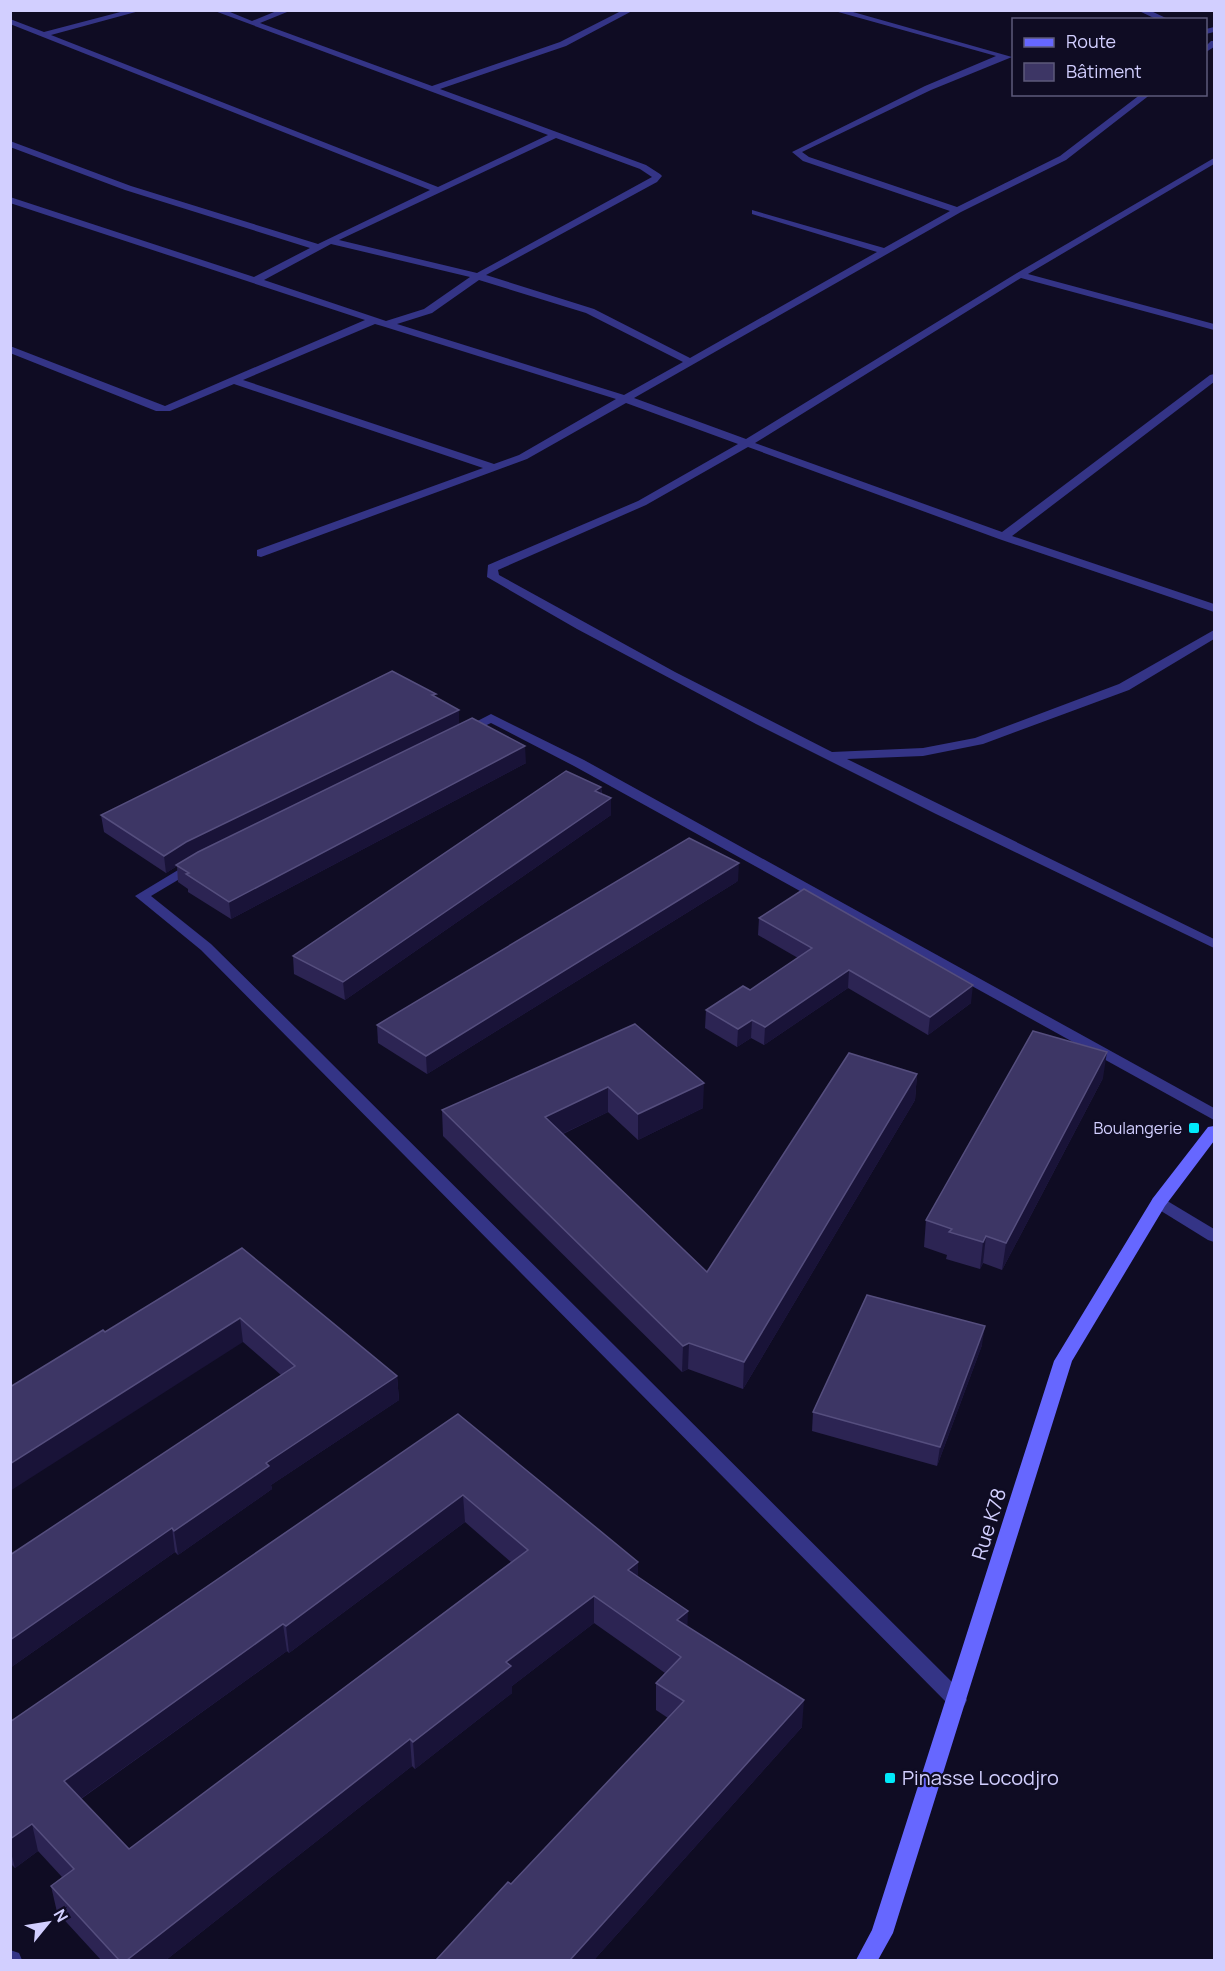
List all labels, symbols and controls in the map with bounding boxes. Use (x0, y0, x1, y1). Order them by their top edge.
legend (1012, 18, 1207, 96)
text: Route (1066, 29, 1116, 53)
text: Bâtiment (1066, 59, 1142, 83)
place label: Boulangerie (1093, 1117, 1182, 1139)
marker: Boulangerie (1187, 1121, 1201, 1135)
street label: Rue K78 (965, 1485, 1012, 1563)
place label: Pinasse Locodjro (902, 1764, 1059, 1791)
marker: Pinasse Locodjro (883, 1771, 897, 1785)
north arrow (18, 1893, 78, 1953)
text: N (49, 1905, 73, 1926)

